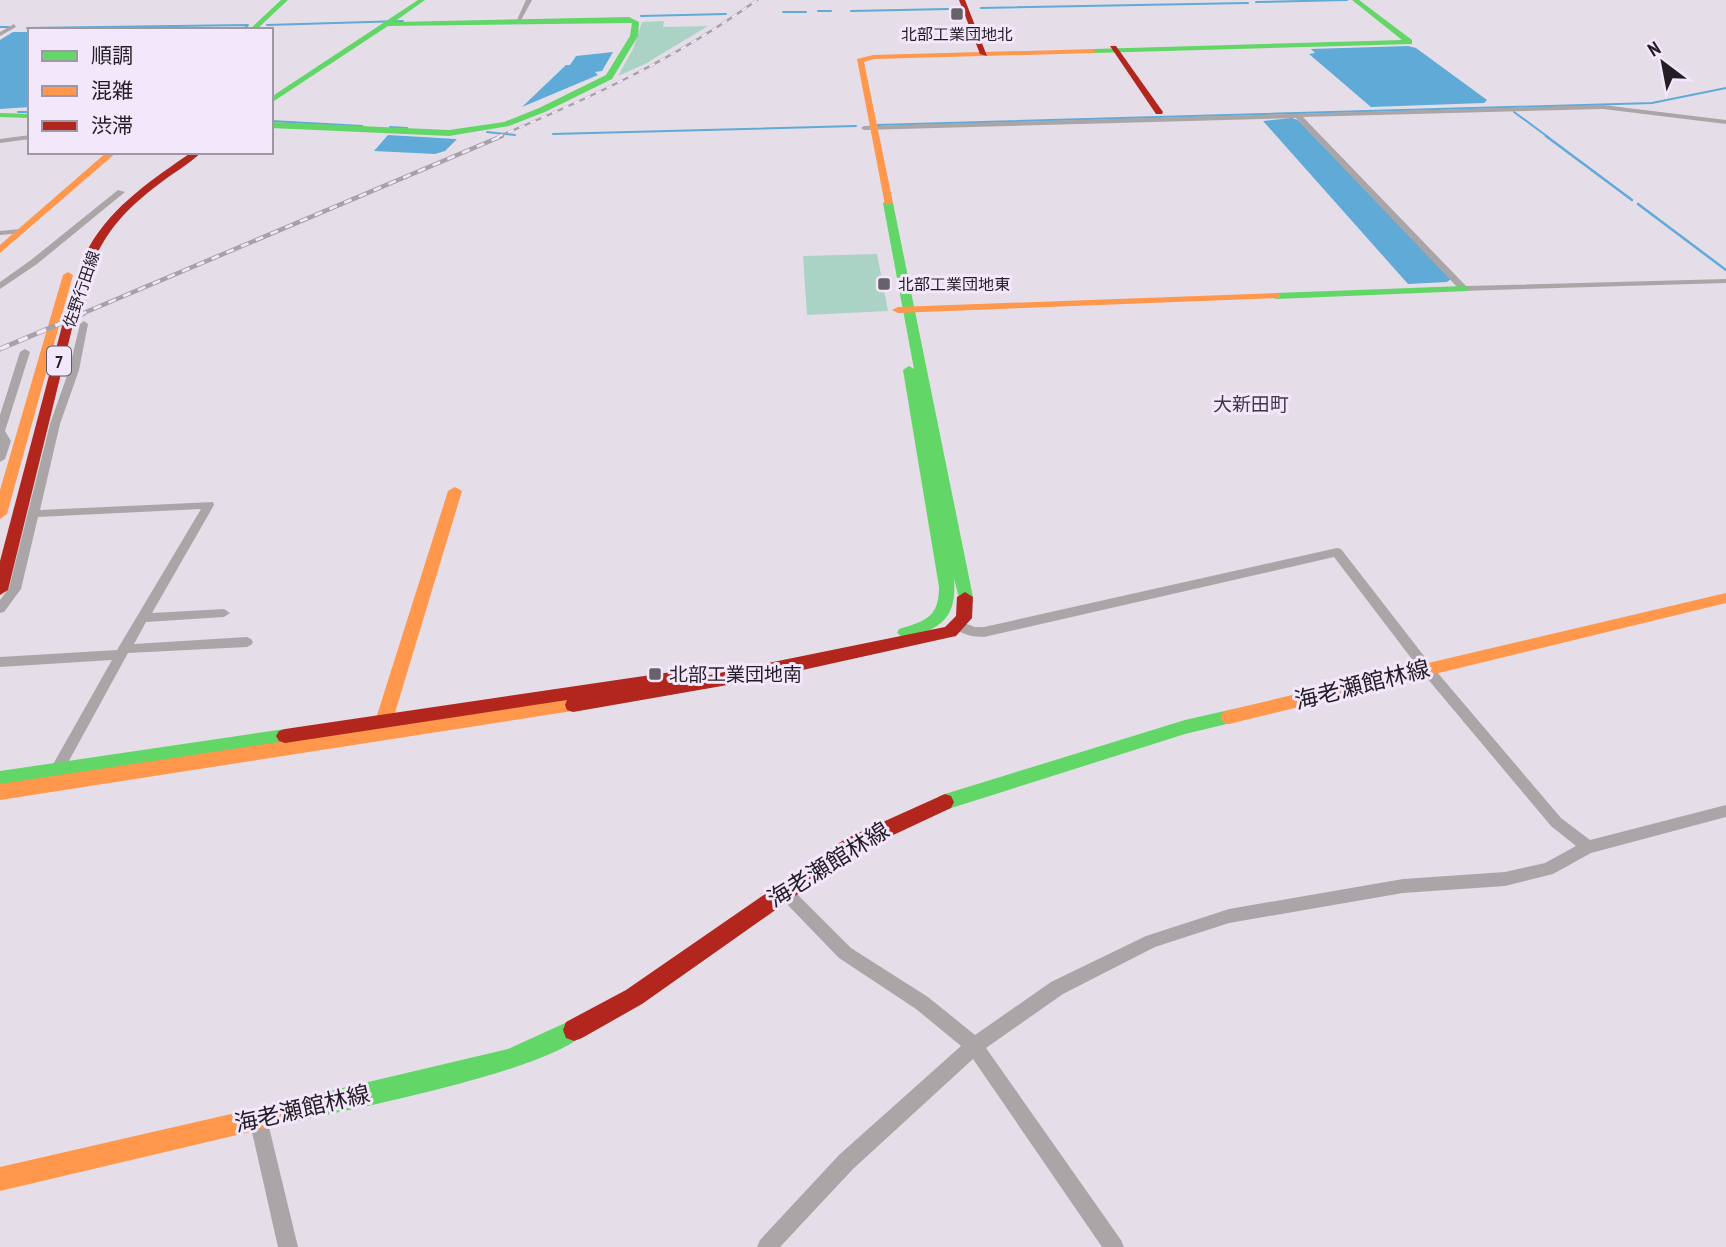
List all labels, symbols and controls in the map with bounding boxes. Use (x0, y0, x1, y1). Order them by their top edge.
marker: 北部工業団地北 (949, 6, 965, 22)
place label: 北部工業団地北 (901, 24, 1013, 44)
legend (28, 28, 273, 154)
north arrow (1628, 28, 1698, 98)
text: N (1643, 36, 1665, 61)
text: 順調 (91, 42, 133, 69)
text: 混雑 (91, 77, 133, 104)
text: 渋滞 (91, 112, 133, 139)
street label: 佐野行田線 (59, 248, 103, 330)
place label: 北部工業団地東 (898, 274, 1010, 294)
marker: 北部工業団地東 (876, 276, 892, 292)
road number: 7 (47, 346, 71, 376)
district label: 大新田町 (1213, 392, 1289, 416)
street label: 海老瀬館林線 (1292, 653, 1432, 715)
place label: 北部工業団地南 (669, 662, 802, 686)
marker: 北部工業団地南 (647, 666, 663, 682)
street label: 海老瀬館林線 (762, 815, 894, 913)
street label: 海老瀬館林線 (232, 1078, 372, 1138)

